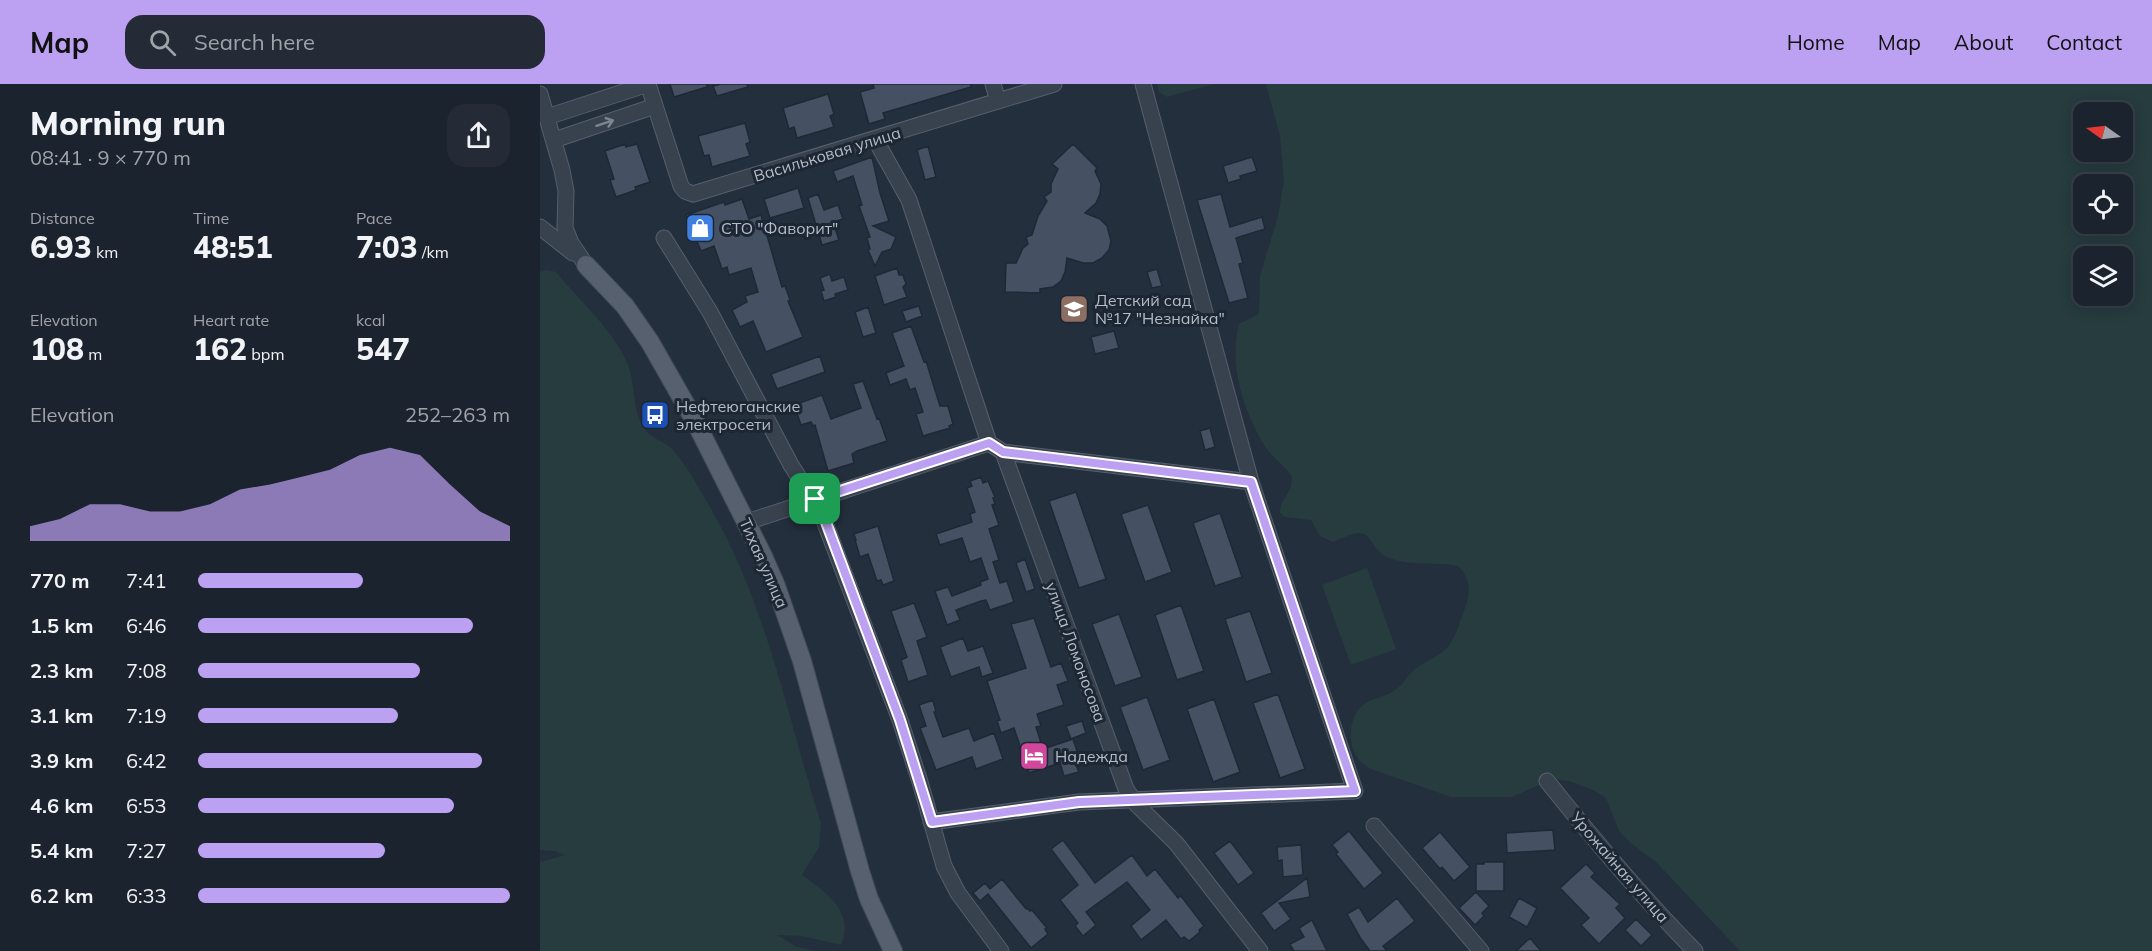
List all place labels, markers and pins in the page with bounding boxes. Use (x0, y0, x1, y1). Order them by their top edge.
shop icon: СТО "Фаворит" (684, 212, 716, 244)
place label: СТО "Фаворит" (721, 218, 838, 238)
place label: Детский сад №17 "Незнайка" (1095, 290, 1225, 328)
school or university icon: Детский сад №17 "Незнайка" (1058, 293, 1090, 325)
place label: Нефтеюганские электросети (676, 396, 801, 434)
bus stop icon: Нефтеюганские электросети (639, 399, 671, 431)
pin (789, 473, 840, 524)
hotel icon: Надежда (1018, 740, 1050, 772)
place label: Надежда (1055, 746, 1128, 766)

